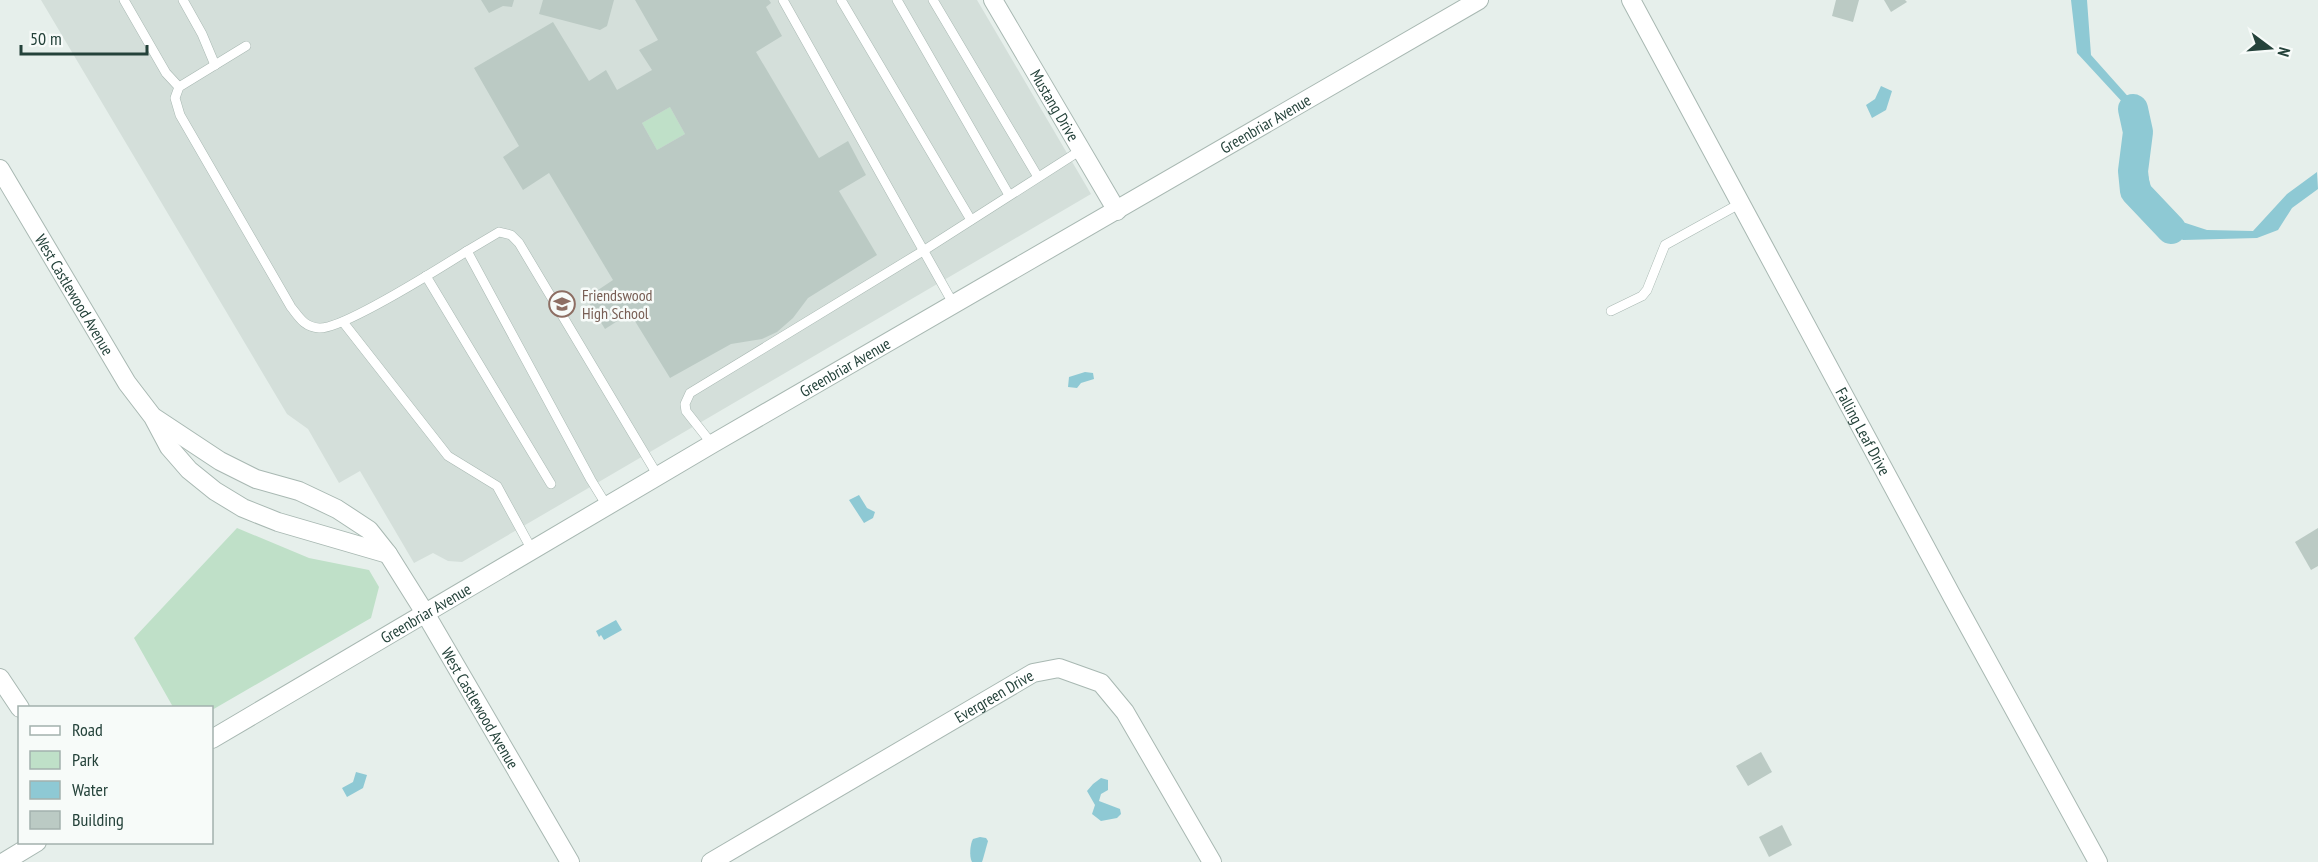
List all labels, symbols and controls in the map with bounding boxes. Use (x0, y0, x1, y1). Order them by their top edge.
scale bar (21, 18, 147, 56)
north arrow (2240, 18, 2300, 78)
text: 50 m (30, 27, 62, 50)
text: N (2274, 45, 2295, 59)
street label: Mustang Drive (1026, 66, 1084, 145)
street label: Greenbriar Avenue (1216, 90, 1314, 158)
street label: West Castlewood Avenue (31, 230, 118, 359)
place label: Friendswood High School (582, 285, 653, 323)
school or university icon: Friendswood High School (547, 289, 577, 319)
street label: Greenbriar Avenue (796, 333, 894, 401)
street label: Falling Leaf Drive (1832, 384, 1895, 479)
street label: Greenbriar Avenue (377, 579, 474, 647)
street label: West Castlewood Avenue (437, 644, 524, 772)
street label: Evergreen Drive (951, 665, 1037, 727)
legend (18, 706, 213, 844)
text: Road (72, 718, 103, 741)
text: Park (72, 748, 99, 771)
text: Water (72, 778, 108, 801)
text: Building (72, 808, 124, 831)

